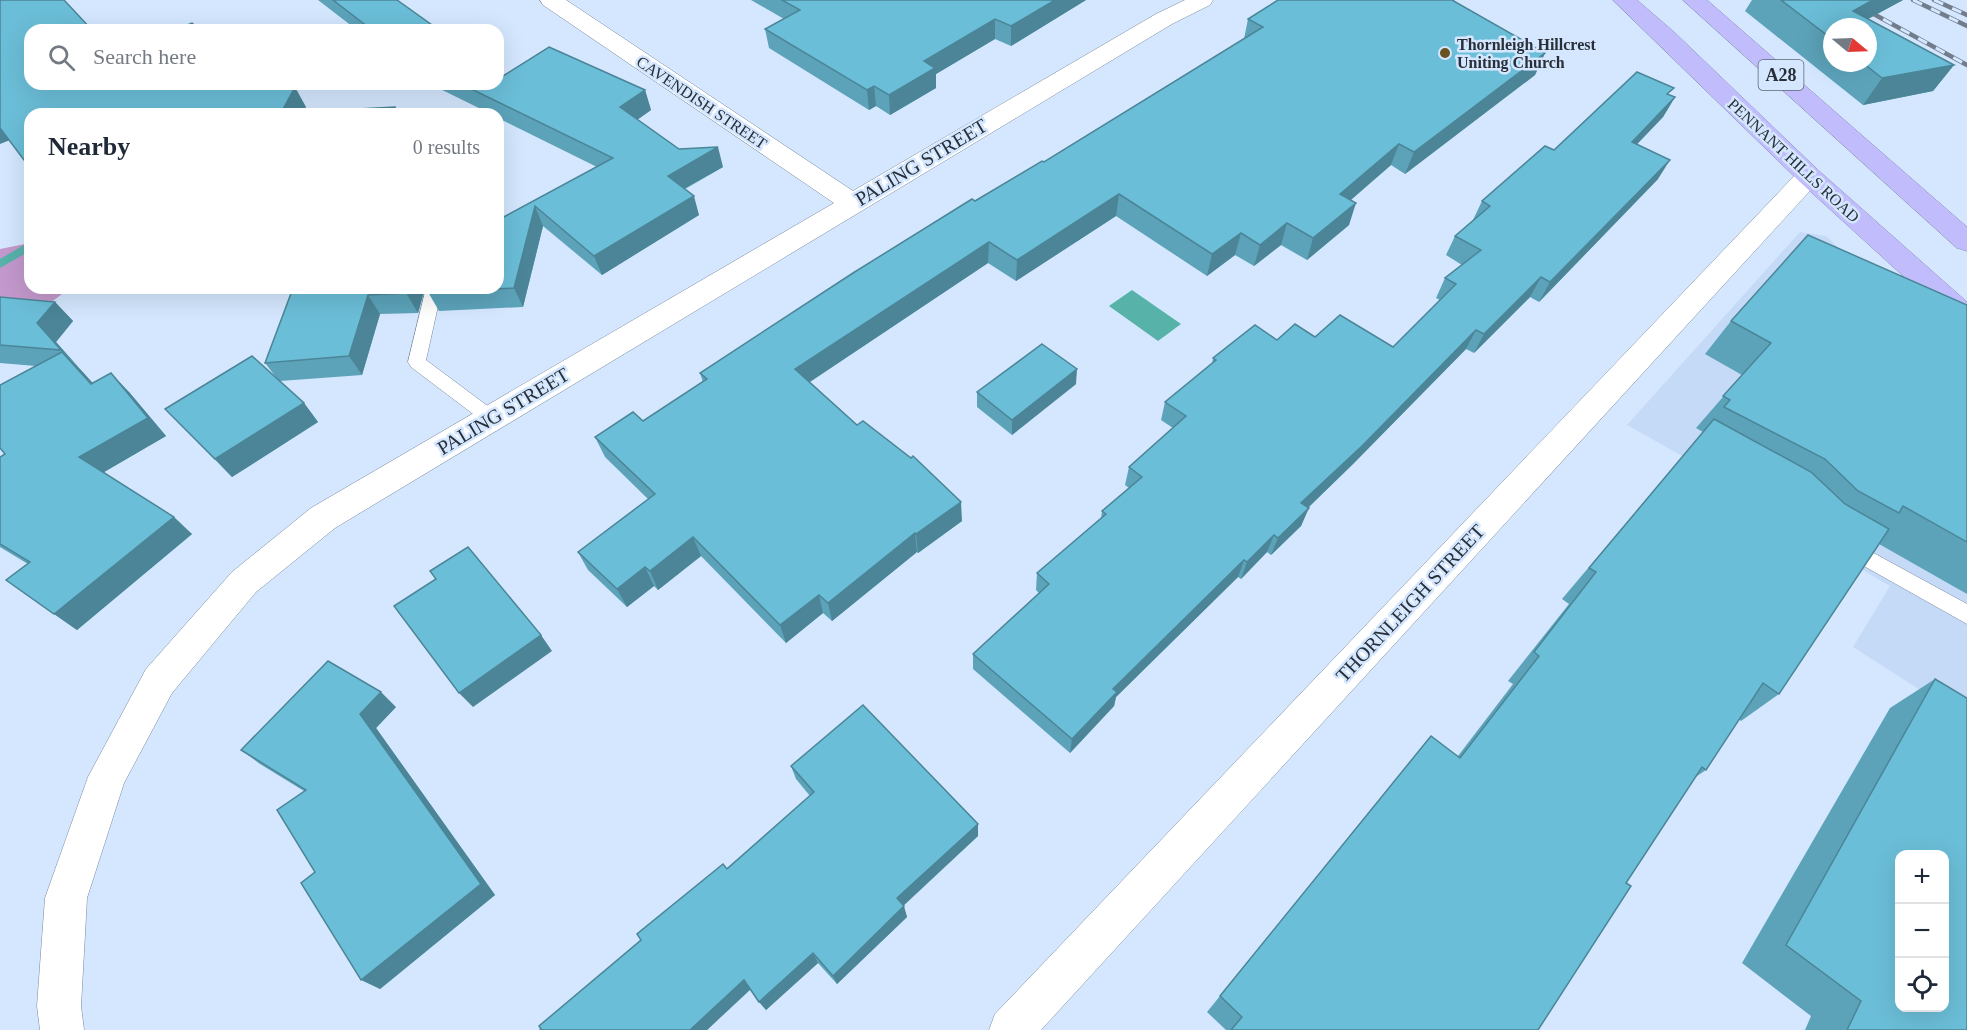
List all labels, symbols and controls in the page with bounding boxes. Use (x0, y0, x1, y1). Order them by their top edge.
north arrow (1823, 18, 1877, 72)
search box (24, 24, 504, 90)
place label: Thornleigh Hillcrest Uniting Church (1457, 36, 1596, 72)
icon: search (45, 41, 78, 74)
text: Search here (93, 44, 196, 69)
marker: Thornleigh Hillcrest Uniting Church (1438, 46, 1452, 60)
street label: CAVENDISH STREET (634, 53, 770, 152)
road number: A28 (1758, 60, 1804, 90)
street label: PENNANT HILLS ROAD (1725, 95, 1863, 226)
street label: PALING STREET (851, 114, 991, 210)
text: Nearby (48, 132, 130, 161)
text: 0 results (413, 136, 480, 158)
street label: PALING STREET (433, 363, 573, 459)
street label: THORNLEIGH STREET (1331, 520, 1489, 686)
map controls (1895, 850, 1949, 1012)
button: + (1895, 850, 1949, 904)
button: − (1895, 904, 1949, 958)
button: locate (1895, 958, 1949, 1012)

